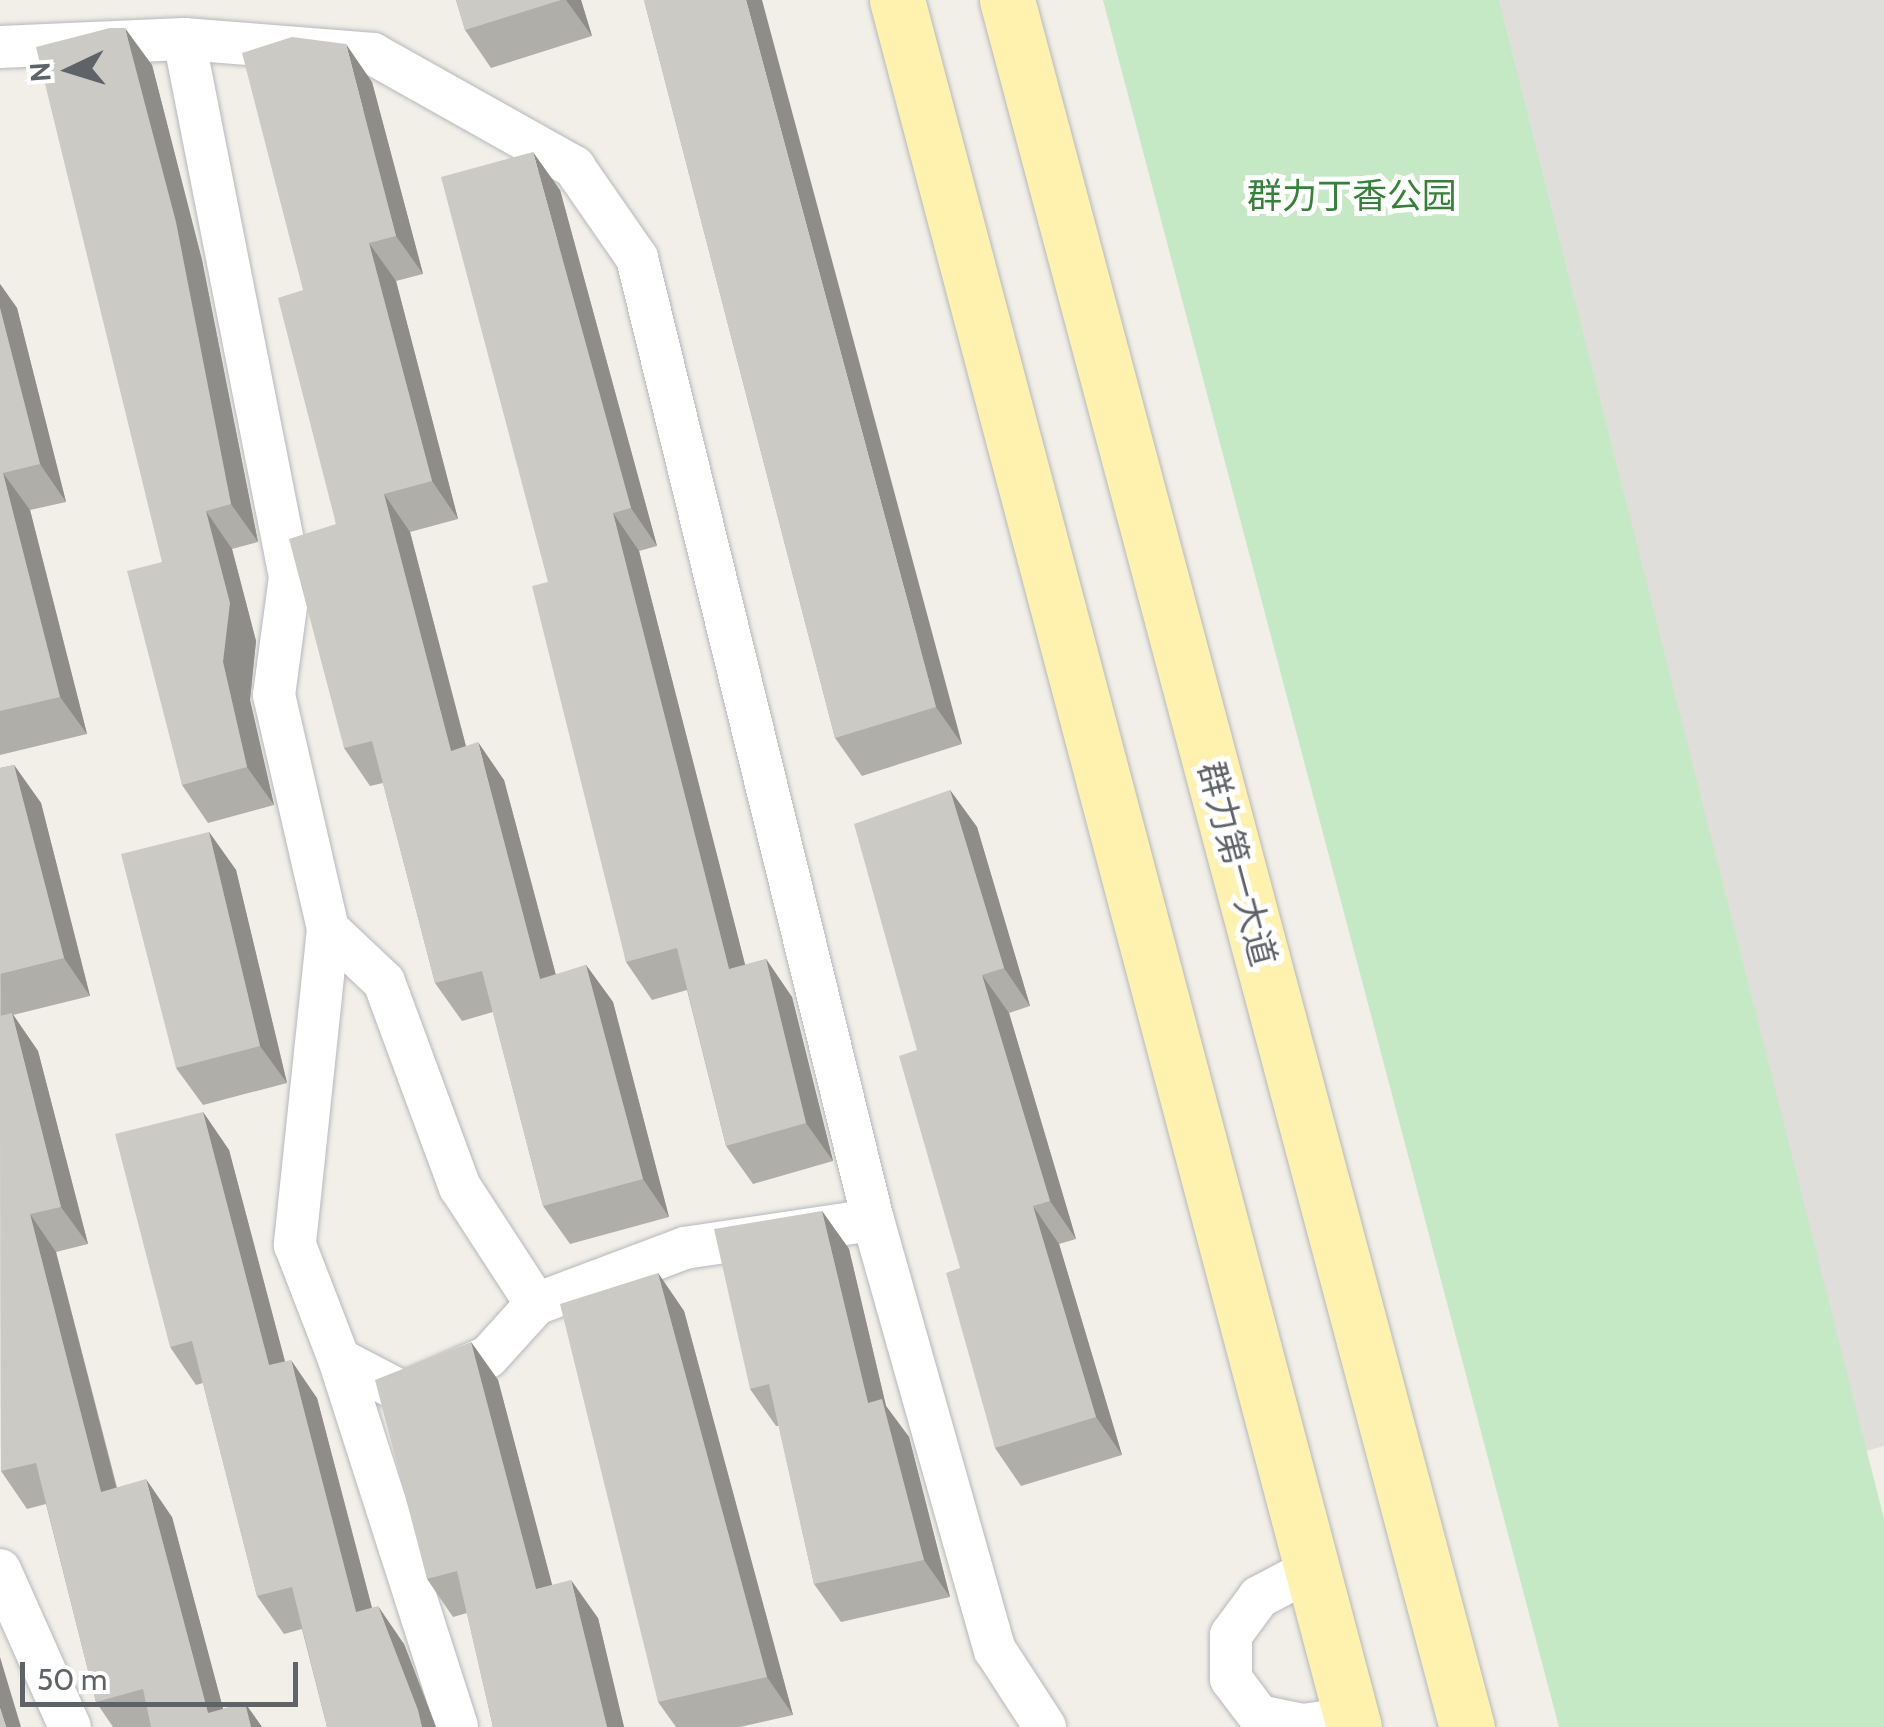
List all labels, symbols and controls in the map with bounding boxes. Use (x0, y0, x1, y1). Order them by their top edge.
north arrow (20, 20, 120, 120)
text: N (22, 61, 58, 83)
park label: 群力丁香公园 (1247, 175, 1457, 217)
street label: 群力第一大道 (1190, 757, 1284, 971)
scale bar (25, 1642, 302, 1704)
text: 50 m (37, 1661, 107, 1698)

